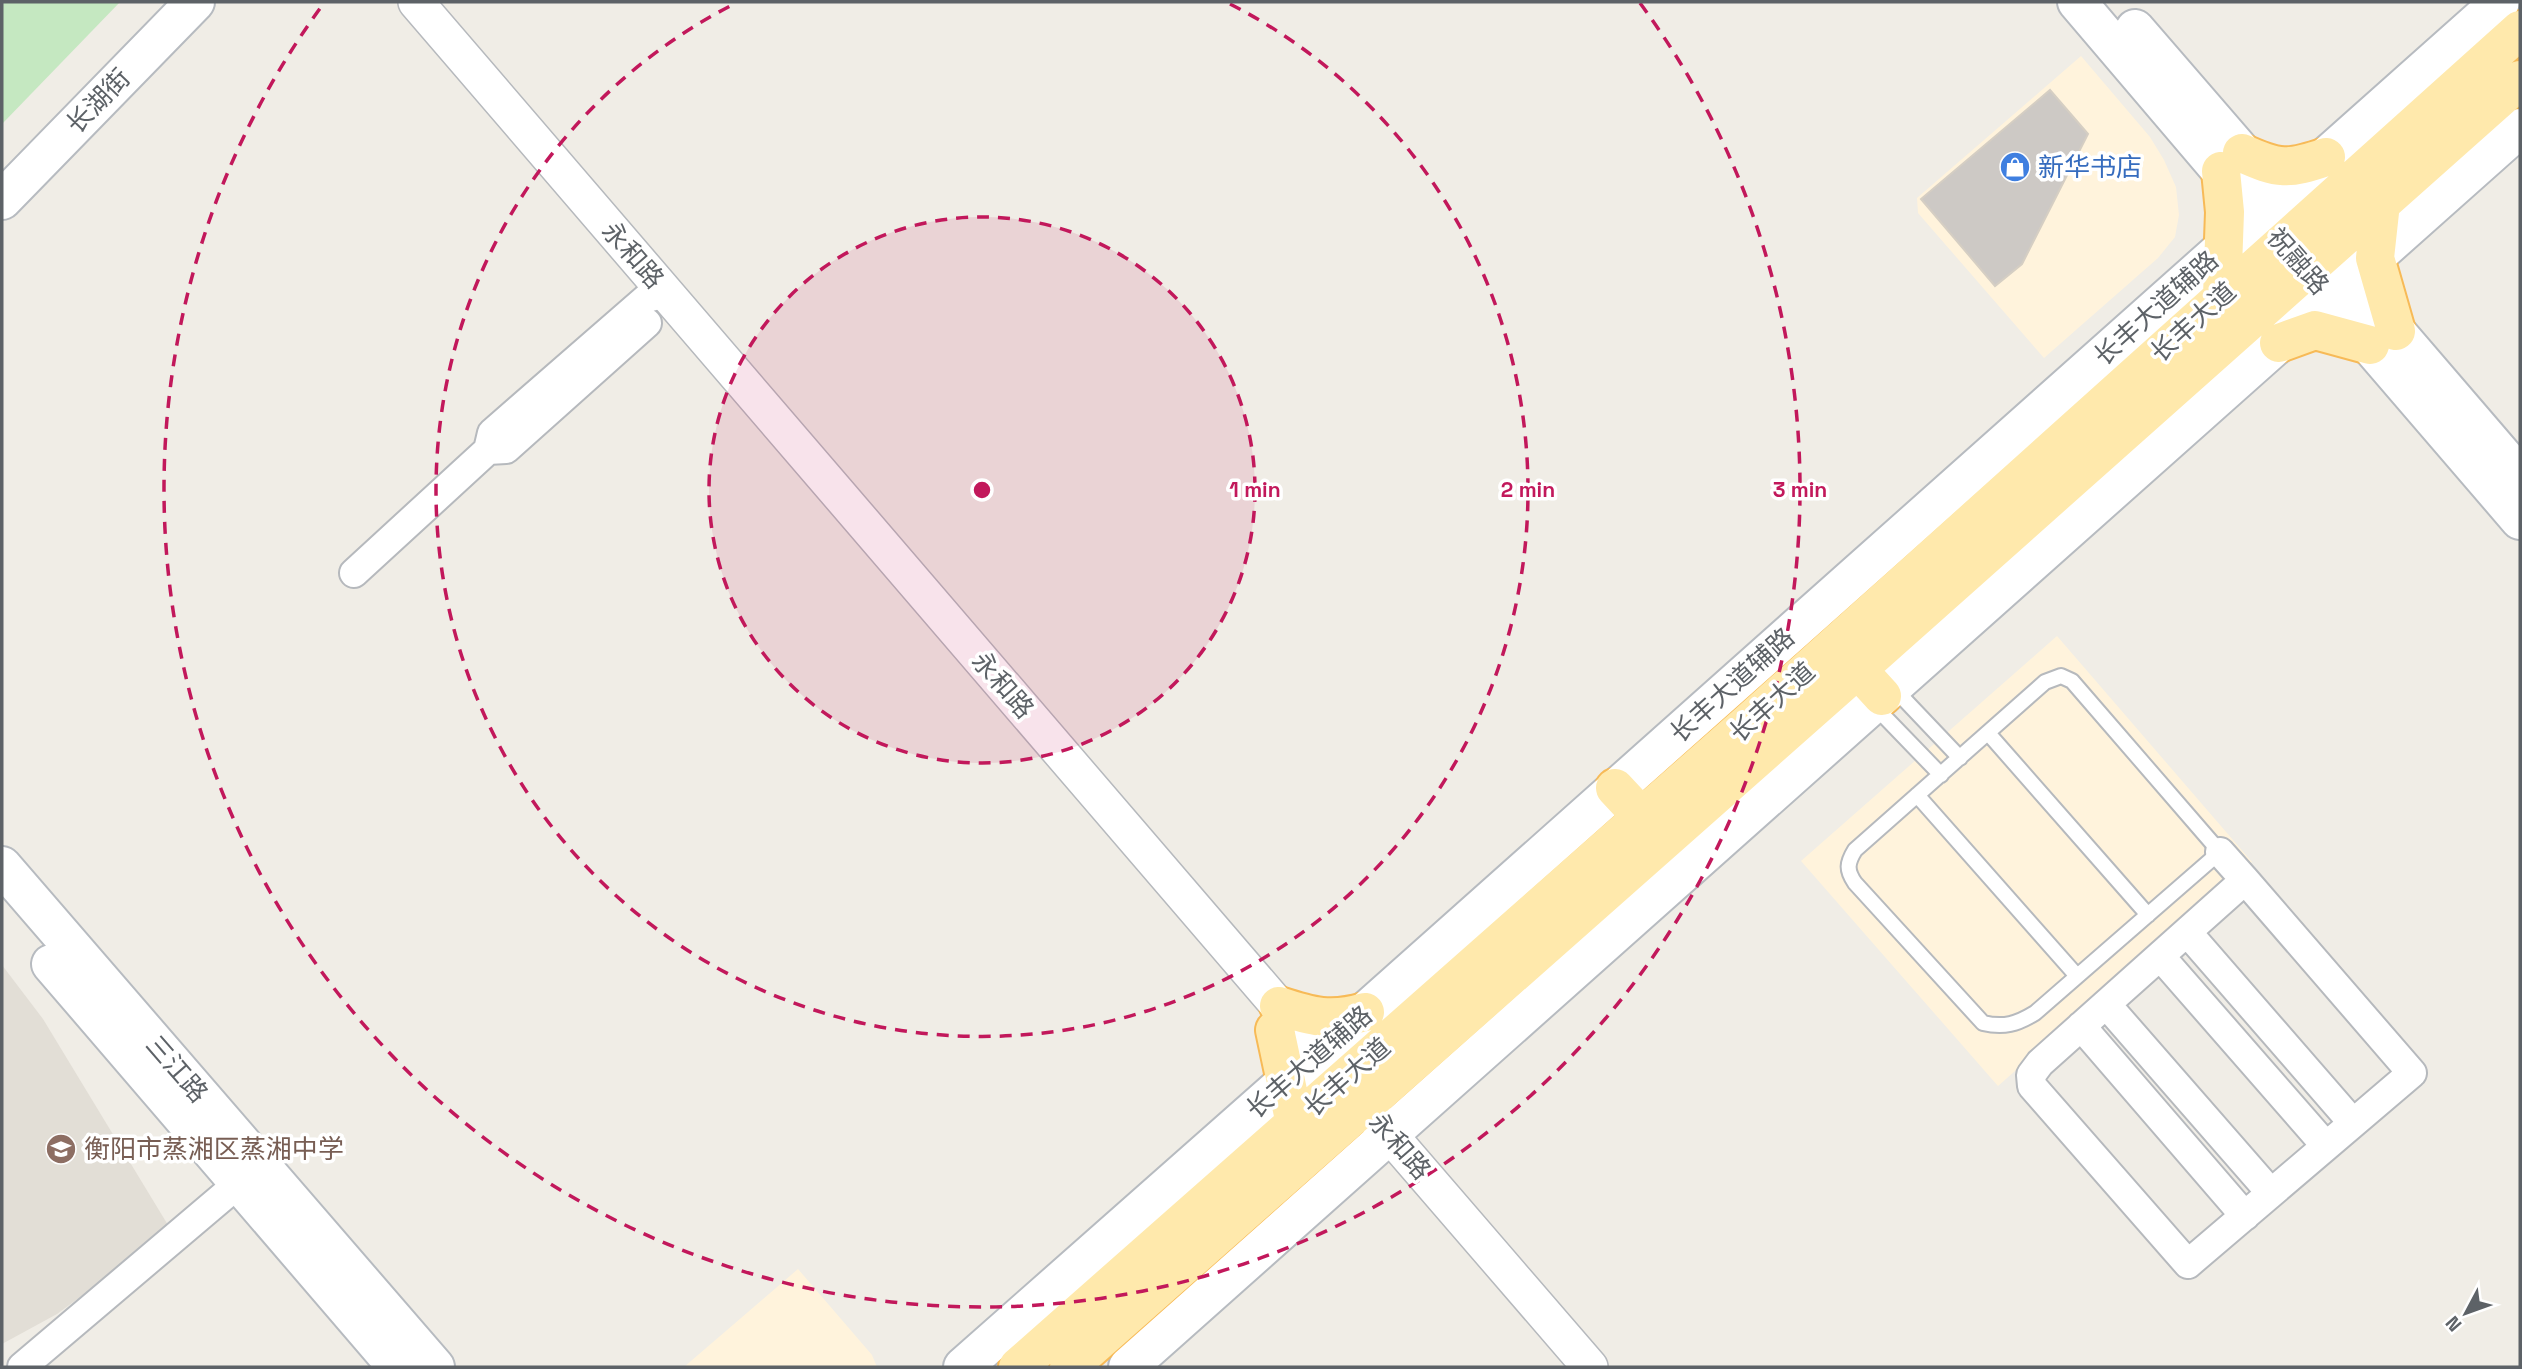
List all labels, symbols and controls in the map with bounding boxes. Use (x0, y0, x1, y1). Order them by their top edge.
street label: 长湖街 (59, 61, 137, 141)
shop icon: 新华书店 (1998, 150, 2032, 184)
place label: 新华书店 (2038, 150, 2142, 184)
street label: 永和路 (595, 214, 671, 296)
street label: 祝融路 (2260, 220, 2336, 302)
street label: 长丰大道辅路 (2088, 244, 2224, 372)
street label: 长丰大道 (2144, 276, 2242, 368)
text: 1 min (1229, 476, 1281, 503)
text: 2 min (1501, 476, 1555, 503)
text: 3 min (1773, 476, 1827, 503)
centre of rings (970, 478, 994, 502)
street label: 长丰大道辅路 (1664, 621, 1800, 749)
street label: 永和路 (965, 644, 1041, 726)
street label: 长丰大道 (1723, 656, 1821, 748)
street label: 长丰大道辅路 (1240, 999, 1378, 1125)
street label: 三江路 (139, 1028, 215, 1110)
street label: 长丰大道 (1298, 1031, 1396, 1123)
street label: 永和路 (1362, 1105, 1438, 1187)
school or university icon: 衡阳市蒸湘区蒸湘中学 (44, 1132, 78, 1166)
place label: 衡阳市蒸湘区蒸湘中学 (84, 1132, 344, 1166)
north arrow (2431, 1278, 2501, 1348)
text: N (2440, 1311, 2467, 1337)

